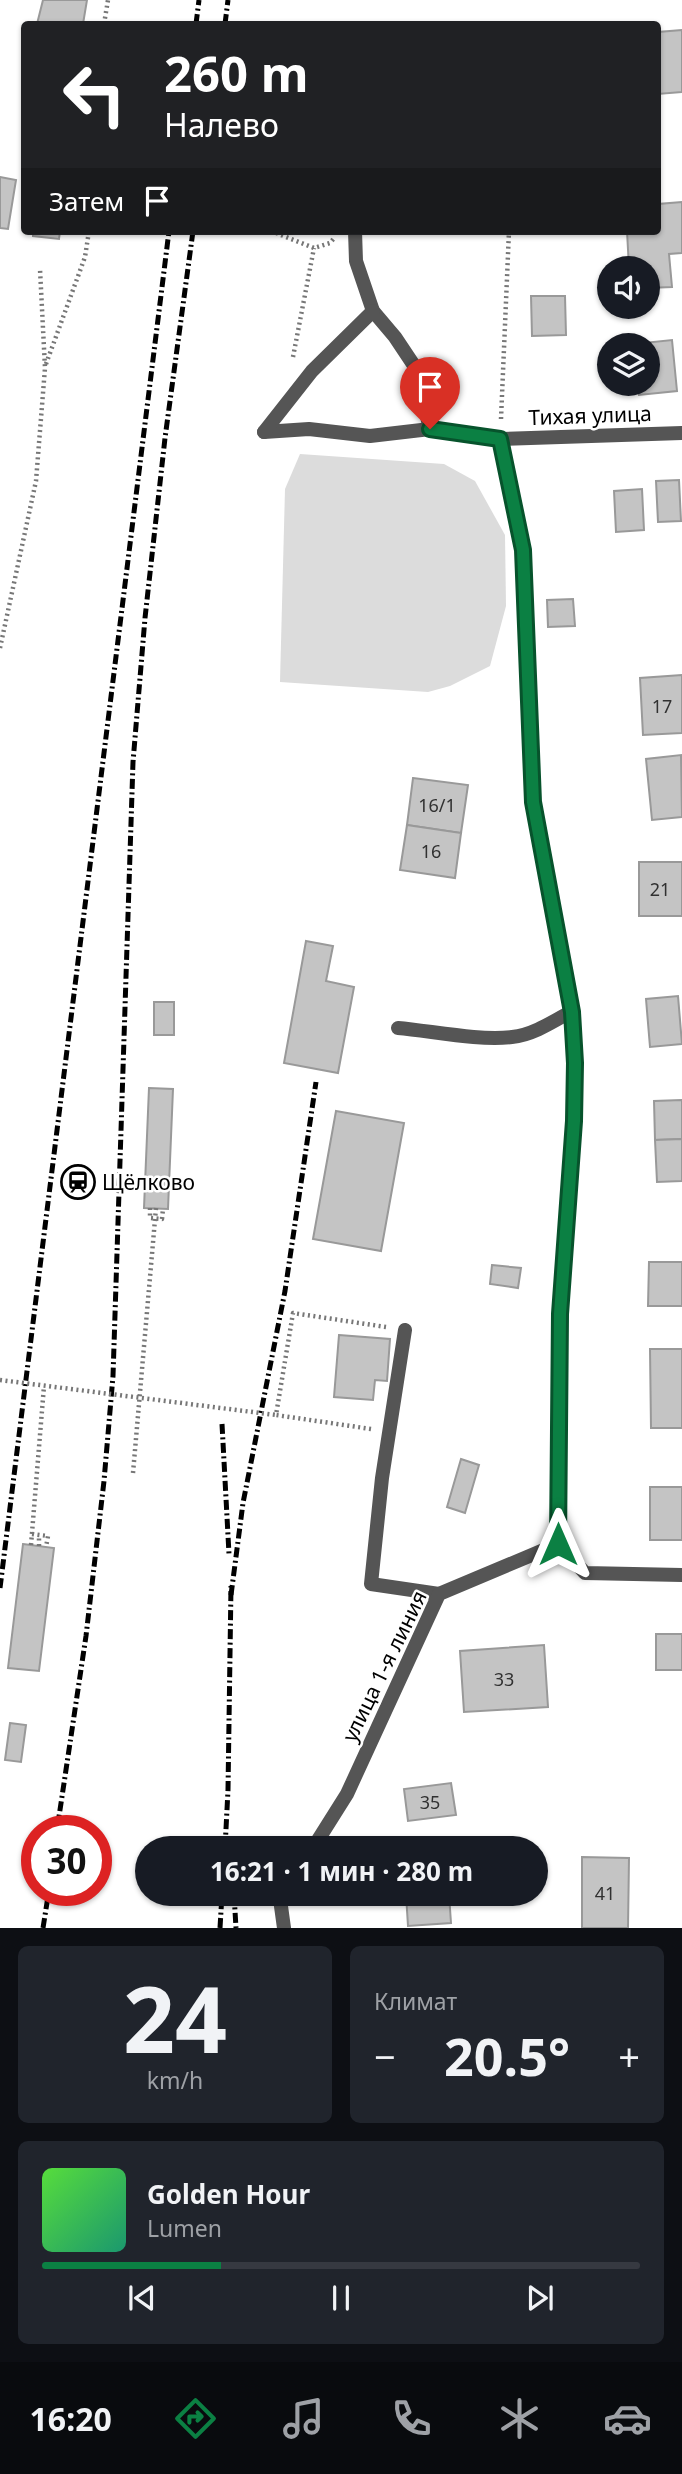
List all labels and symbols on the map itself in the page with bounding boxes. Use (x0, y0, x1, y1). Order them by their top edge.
pin (400, 357, 460, 429)
street label: Тихая улица (528, 399, 652, 431)
house number: 17 (652, 694, 672, 718)
house number: 16/1 (418, 793, 456, 817)
house number: 16 (421, 839, 441, 863)
house number: 21 (650, 877, 670, 901)
station icon: Щёлково (59, 1163, 97, 1201)
place label: Щёлково (102, 1168, 195, 1196)
position arrow (521, 1507, 595, 1581)
street label: улица 1-я линия (335, 1586, 433, 1746)
house number: 33 (494, 1667, 514, 1691)
house number: 35 (420, 1790, 440, 1814)
speed limit sign: 30 (21, 1815, 112, 1906)
house number: 41 (595, 1881, 615, 1905)

